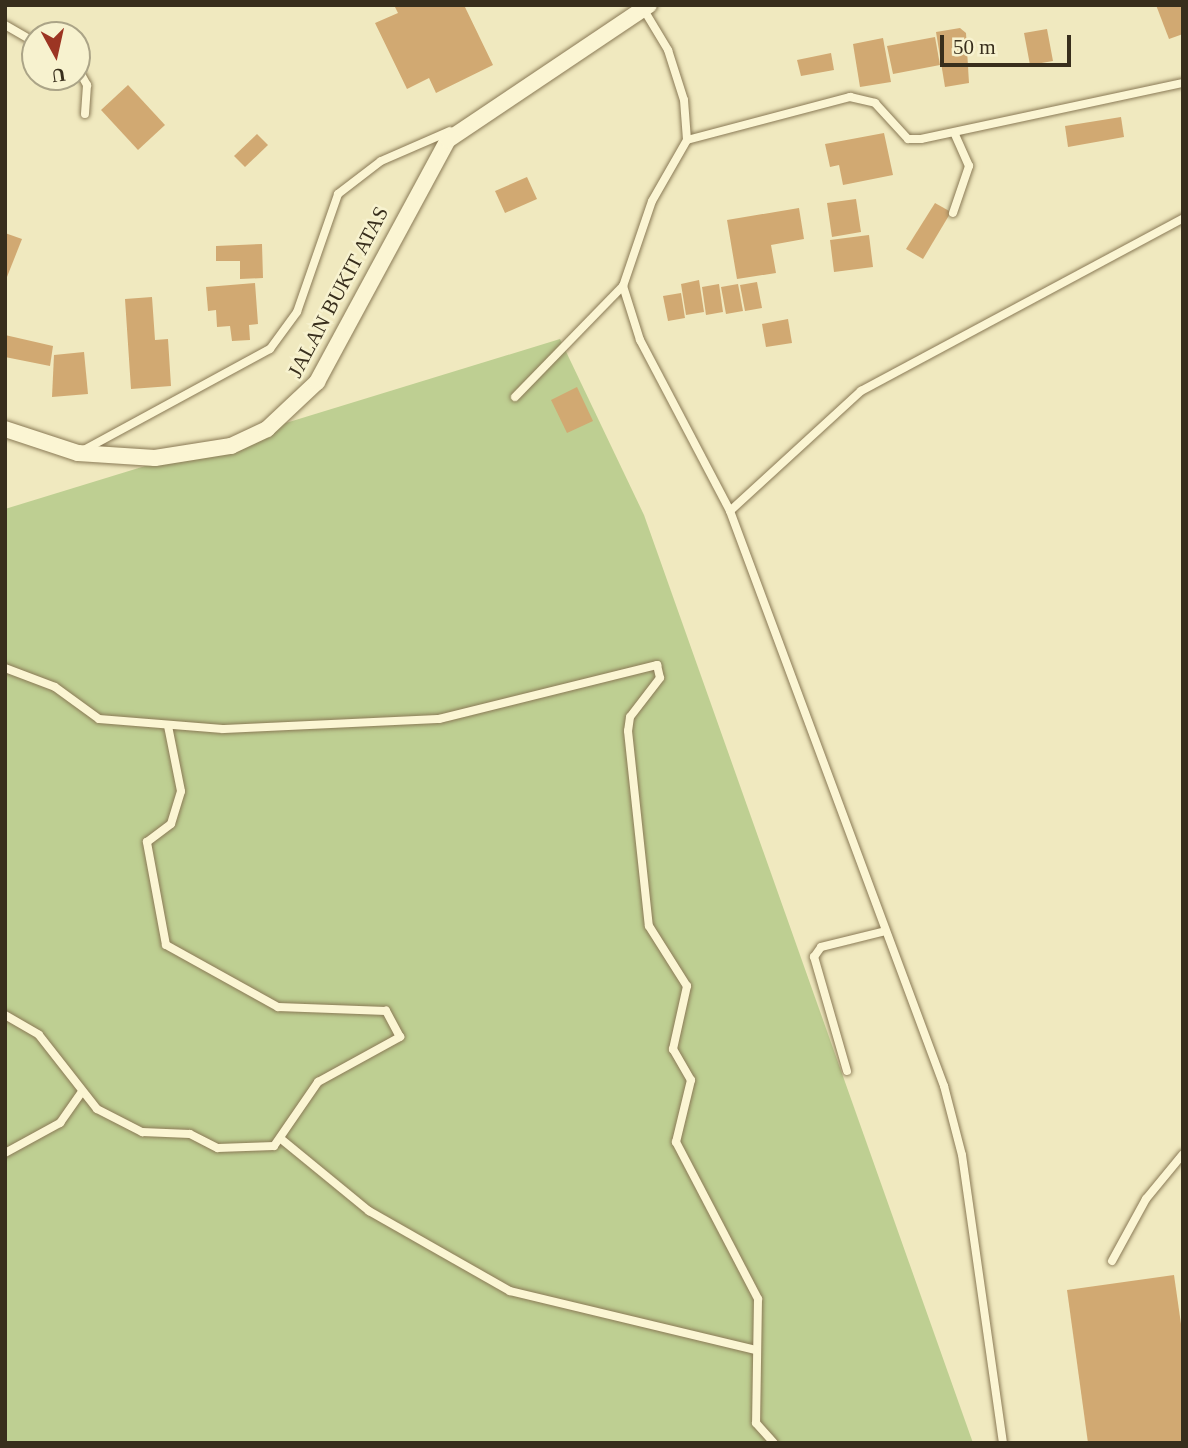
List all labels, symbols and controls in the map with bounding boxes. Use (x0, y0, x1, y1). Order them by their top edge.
north arrow (21, 21, 91, 91)
scale bar (943, 21, 1074, 65)
text: 50 m (953, 35, 996, 59)
text: U (50, 64, 67, 87)
street label: JALAN BUKIT ATAS (282, 201, 394, 383)

